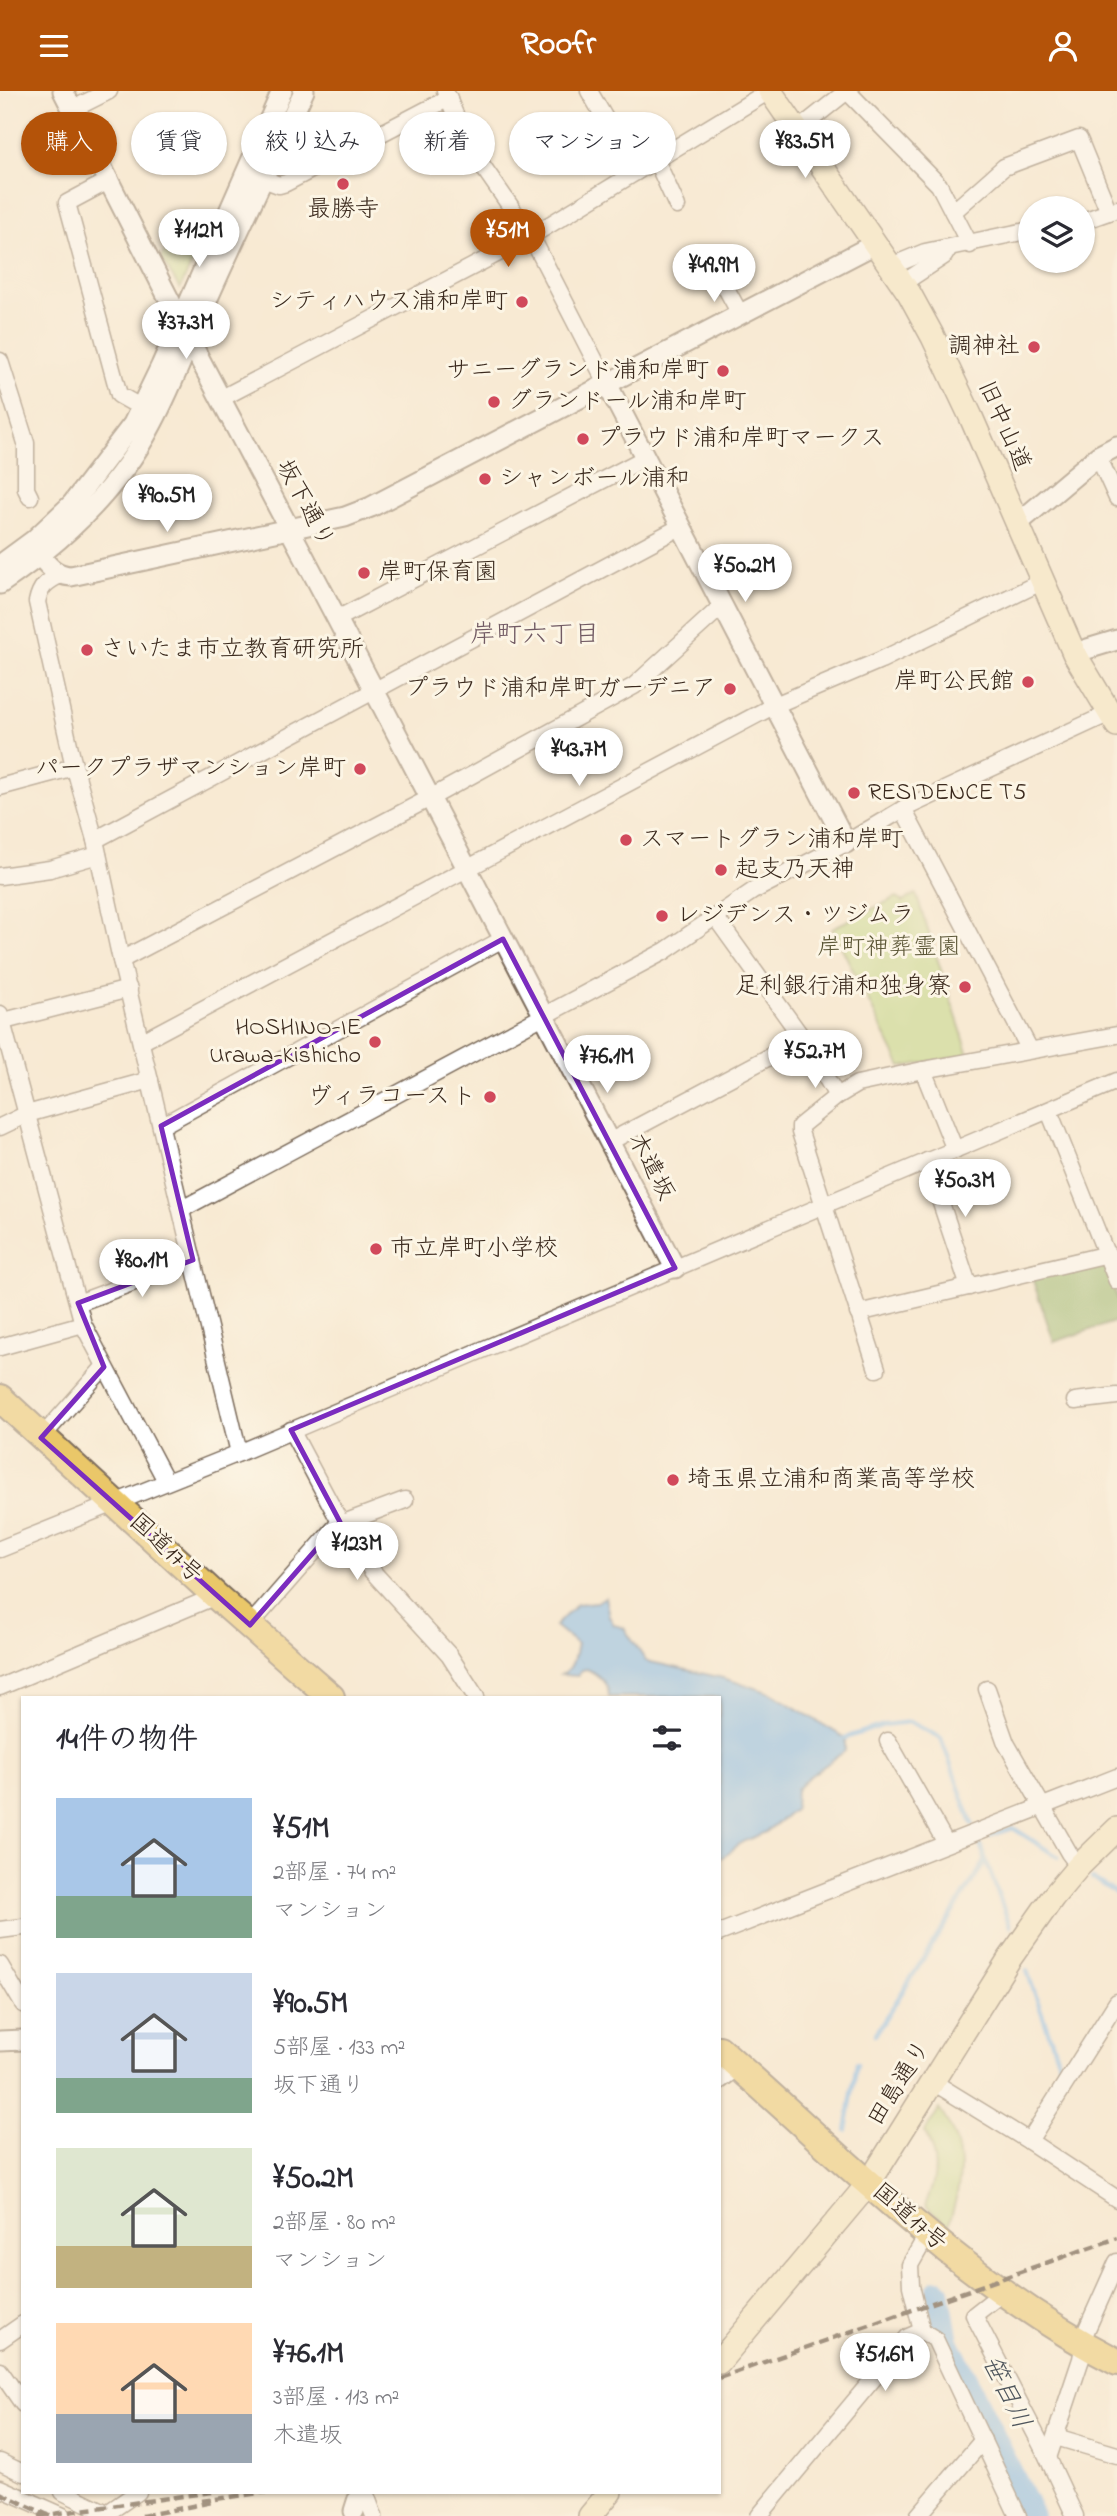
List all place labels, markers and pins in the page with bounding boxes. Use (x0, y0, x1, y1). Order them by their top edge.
pin: ¥83.5M (748, 120, 862, 180)
marker: 最勝寺 (335, 176, 351, 192)
place label: 最勝寺 (307, 193, 379, 228)
pin: ¥112M (150, 209, 248, 269)
pin: ¥51M (467, 209, 549, 269)
pin: ¥49.9M (657, 245, 771, 304)
place label: シティハウス浦和岸町 (269, 285, 508, 320)
marker: シティハウス浦和岸町 (514, 294, 530, 310)
pin: ¥37.3M (129, 301, 243, 361)
place label: 調神社 (948, 330, 1020, 365)
marker: 調神社 (1026, 339, 1042, 355)
place label: サニーグランド浦和岸町 (446, 354, 709, 389)
marker: サニーグランド浦和岸町 (715, 363, 731, 379)
place label: グランドール浦和岸町 (508, 385, 747, 420)
marker: グランドール浦和岸町 (486, 394, 502, 410)
place label: プラウド浦和岸町マークス (597, 422, 885, 457)
marker: プラウド浦和岸町マークス (575, 431, 591, 447)
place label: シャンボール浦和 (499, 462, 690, 497)
marker: シャンボール浦和 (477, 471, 493, 487)
pin: ¥90.5M (110, 475, 224, 534)
pin: ¥50.2M (688, 545, 802, 604)
place label: 岸町保育園 (378, 556, 498, 591)
marker: 岸町保育園 (356, 565, 372, 581)
place label: さいたま市立教育研究所 (101, 633, 364, 668)
marker: さいたま市立教育研究所 (79, 642, 95, 658)
place label: 岸町公民館 (894, 665, 1014, 700)
place label: プラウド浦和岸町ガーデニア (404, 672, 716, 707)
marker: 岸町公民館 (1020, 674, 1036, 690)
marker: プラウド浦和岸町ガーデニア (722, 681, 738, 697)
pin: ¥43.7M (522, 729, 636, 788)
place label: パークプラザマンション岸町 (35, 752, 346, 787)
marker: パークプラザマンション岸町 (352, 761, 368, 777)
place label: RESIDENCE T5 (868, 776, 1027, 811)
marker: RESIDENCE T5 (846, 785, 862, 801)
place label: スマートグラン浦和岸町 (640, 823, 904, 858)
marker: スマートグラン浦和岸町 (618, 832, 634, 848)
place label: 起支乃天神 (735, 853, 855, 888)
marker: 起支乃天神 (713, 862, 729, 878)
place label: レジデンス・ツジムラ (676, 899, 915, 934)
marker: レジデンス・ツジムラ (654, 908, 670, 924)
place label: 足利銀行浦和独身寮 (735, 970, 951, 1005)
marker: 足利銀行浦和独身寮 (957, 979, 973, 995)
place label: HOSHINO-IE Urawa-Kishicho (209, 1011, 361, 1074)
pin: ¥52.7M (758, 1031, 872, 1090)
marker: HOSHINO-IE Urawa-Kishicho (367, 1034, 383, 1050)
pin: ¥76.1M (550, 1035, 664, 1095)
place label: ヴィラコースト (308, 1080, 476, 1115)
marker: ヴィラコースト (482, 1089, 498, 1105)
pin: ¥50.3M (908, 1159, 1022, 1219)
place label: 市立岸町小学校 (390, 1232, 558, 1267)
pin: ¥80.1M (85, 1239, 199, 1299)
marker: 市立岸町小学校 (368, 1241, 384, 1257)
place label: 埼玉県立浦和商業高等学校 (687, 1463, 975, 1498)
marker: 埼玉県立浦和商業高等学校 (665, 1472, 681, 1488)
pin: ¥123M (308, 1523, 406, 1582)
pin: ¥51.6M (828, 2333, 942, 2393)

